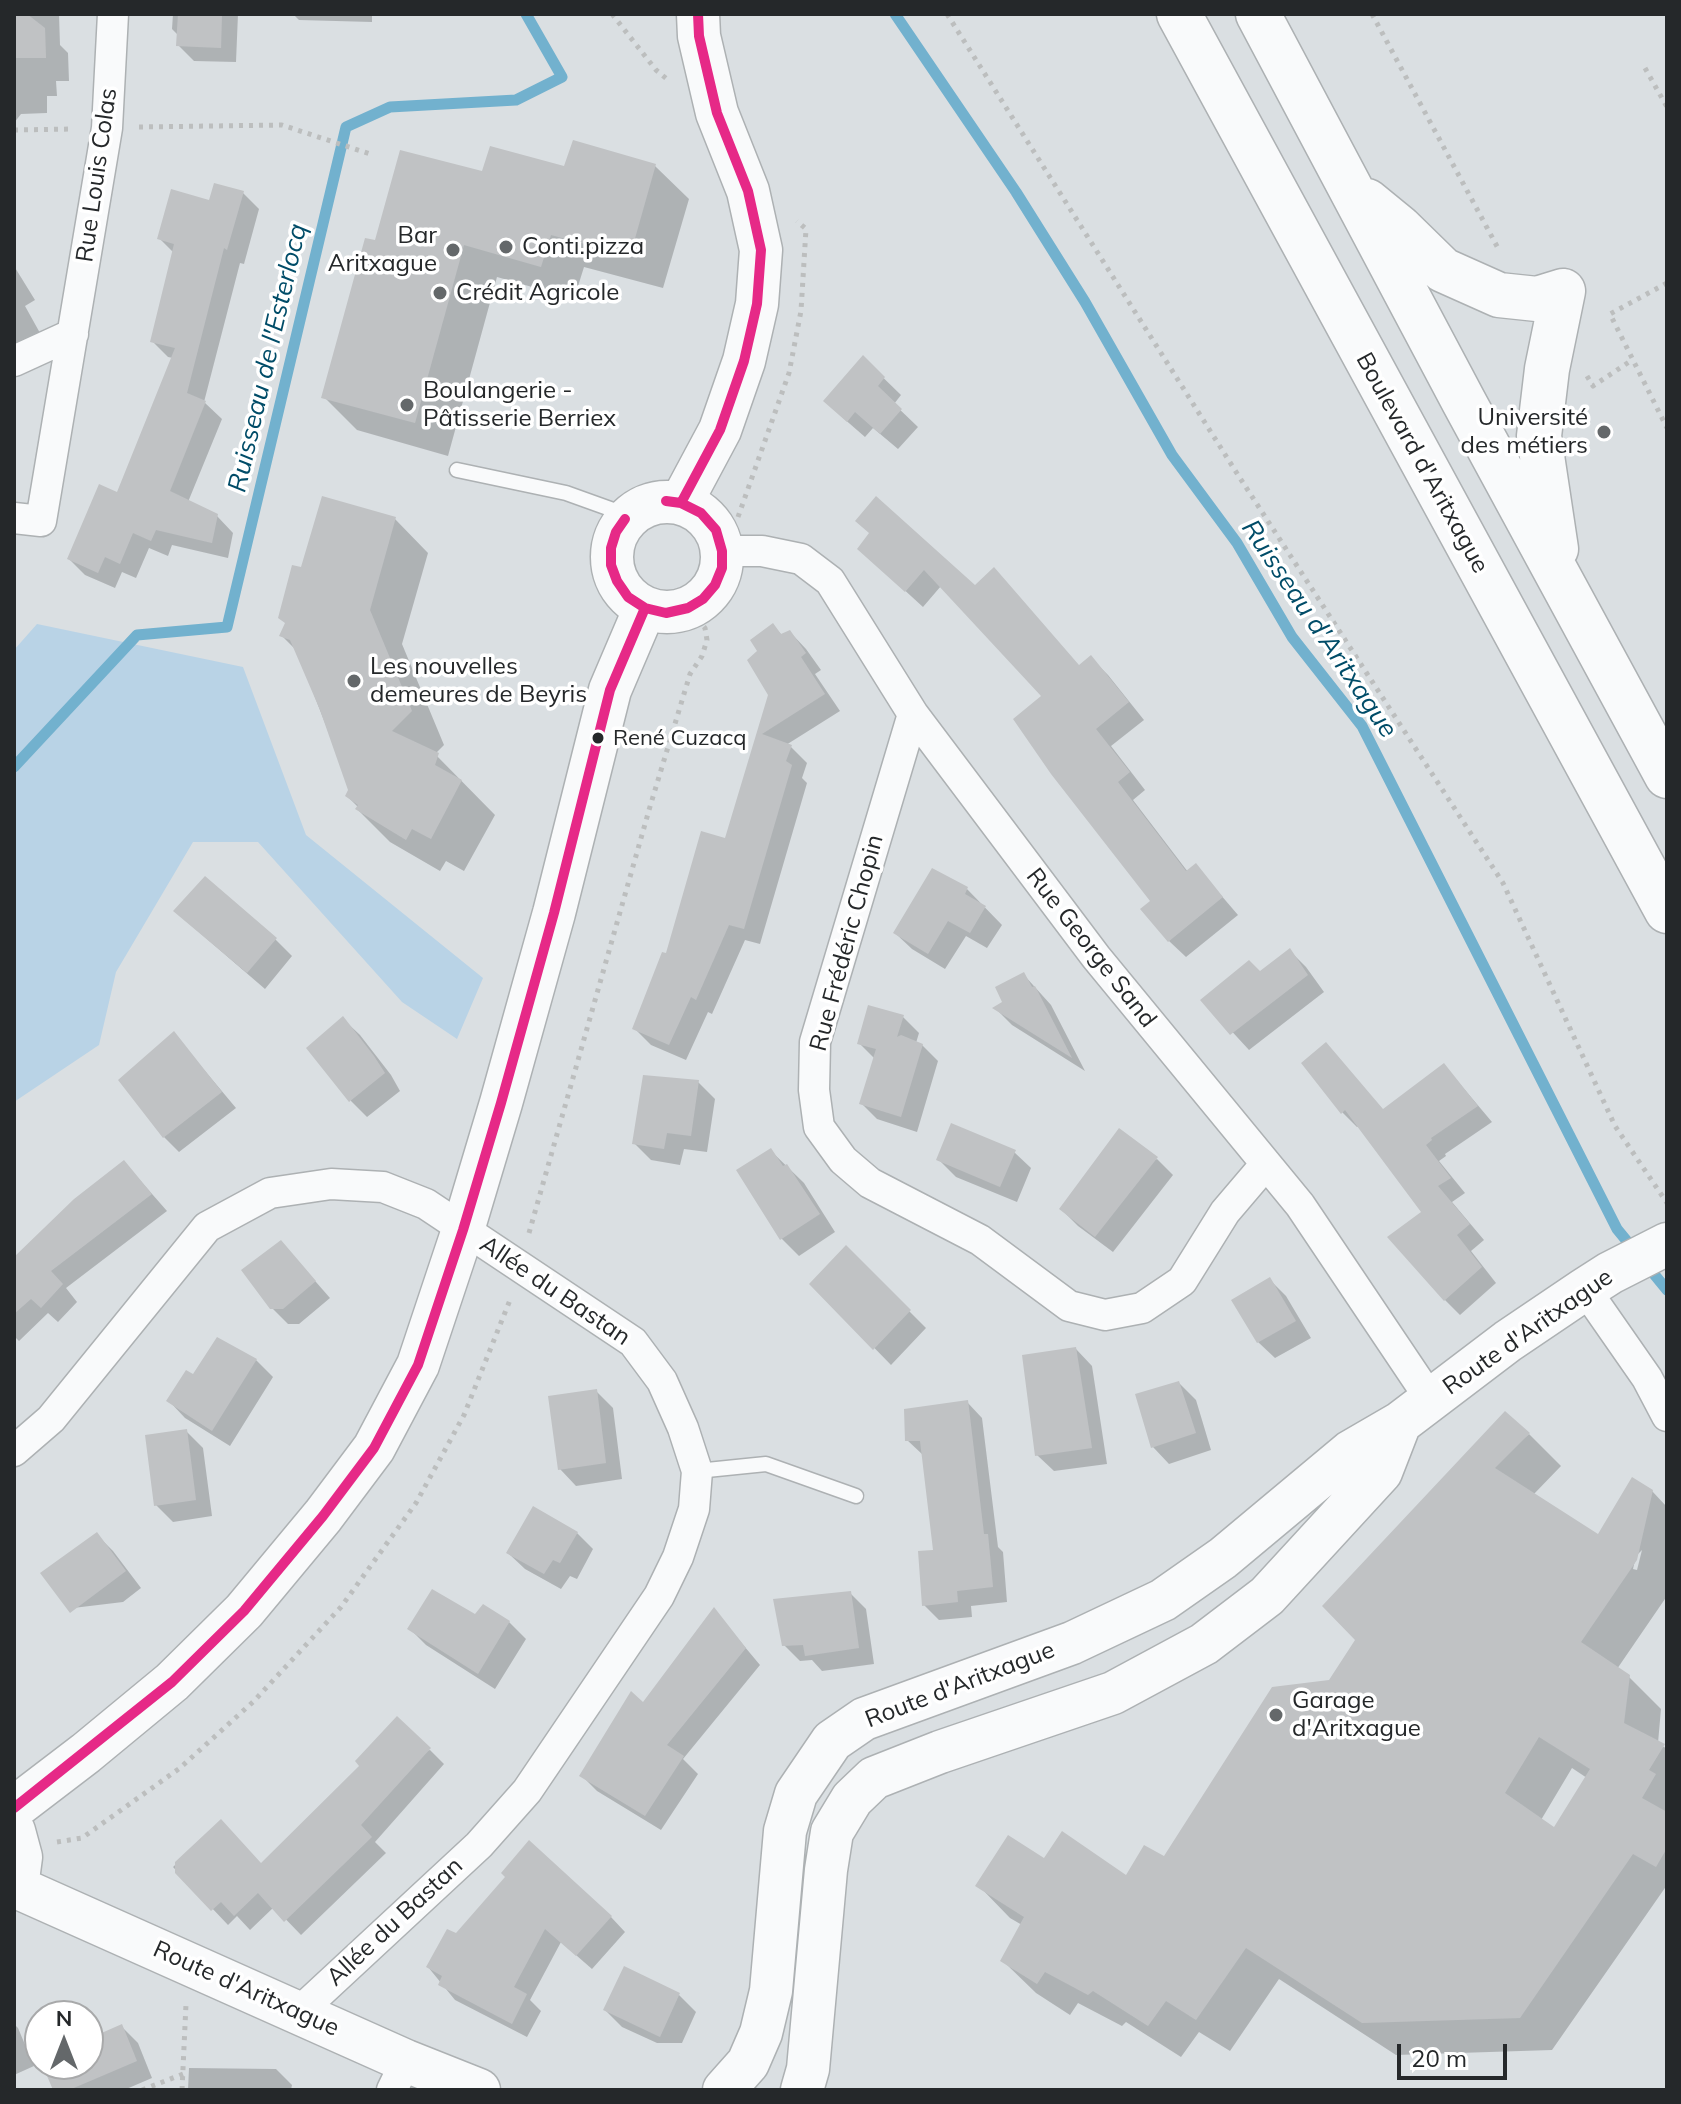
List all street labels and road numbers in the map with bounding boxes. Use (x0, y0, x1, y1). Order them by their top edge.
street label: Rue Louis Colas (71, 86, 123, 264)
street label: Boulevard d'Aritxague (1349, 348, 1495, 578)
street label: Rue Frédéric Chopin (804, 832, 890, 1054)
street label: Rue George Sand (1020, 863, 1162, 1033)
street label: Allée du Bastan (474, 1230, 636, 1352)
street label: Route d'Aritxague (1438, 1263, 1618, 1401)
street label: Route d'Aritxague (861, 1636, 1059, 1734)
street label: Allée du Bastan (321, 1852, 469, 1992)
street label: Route d'Aritxague (149, 1935, 343, 2043)

